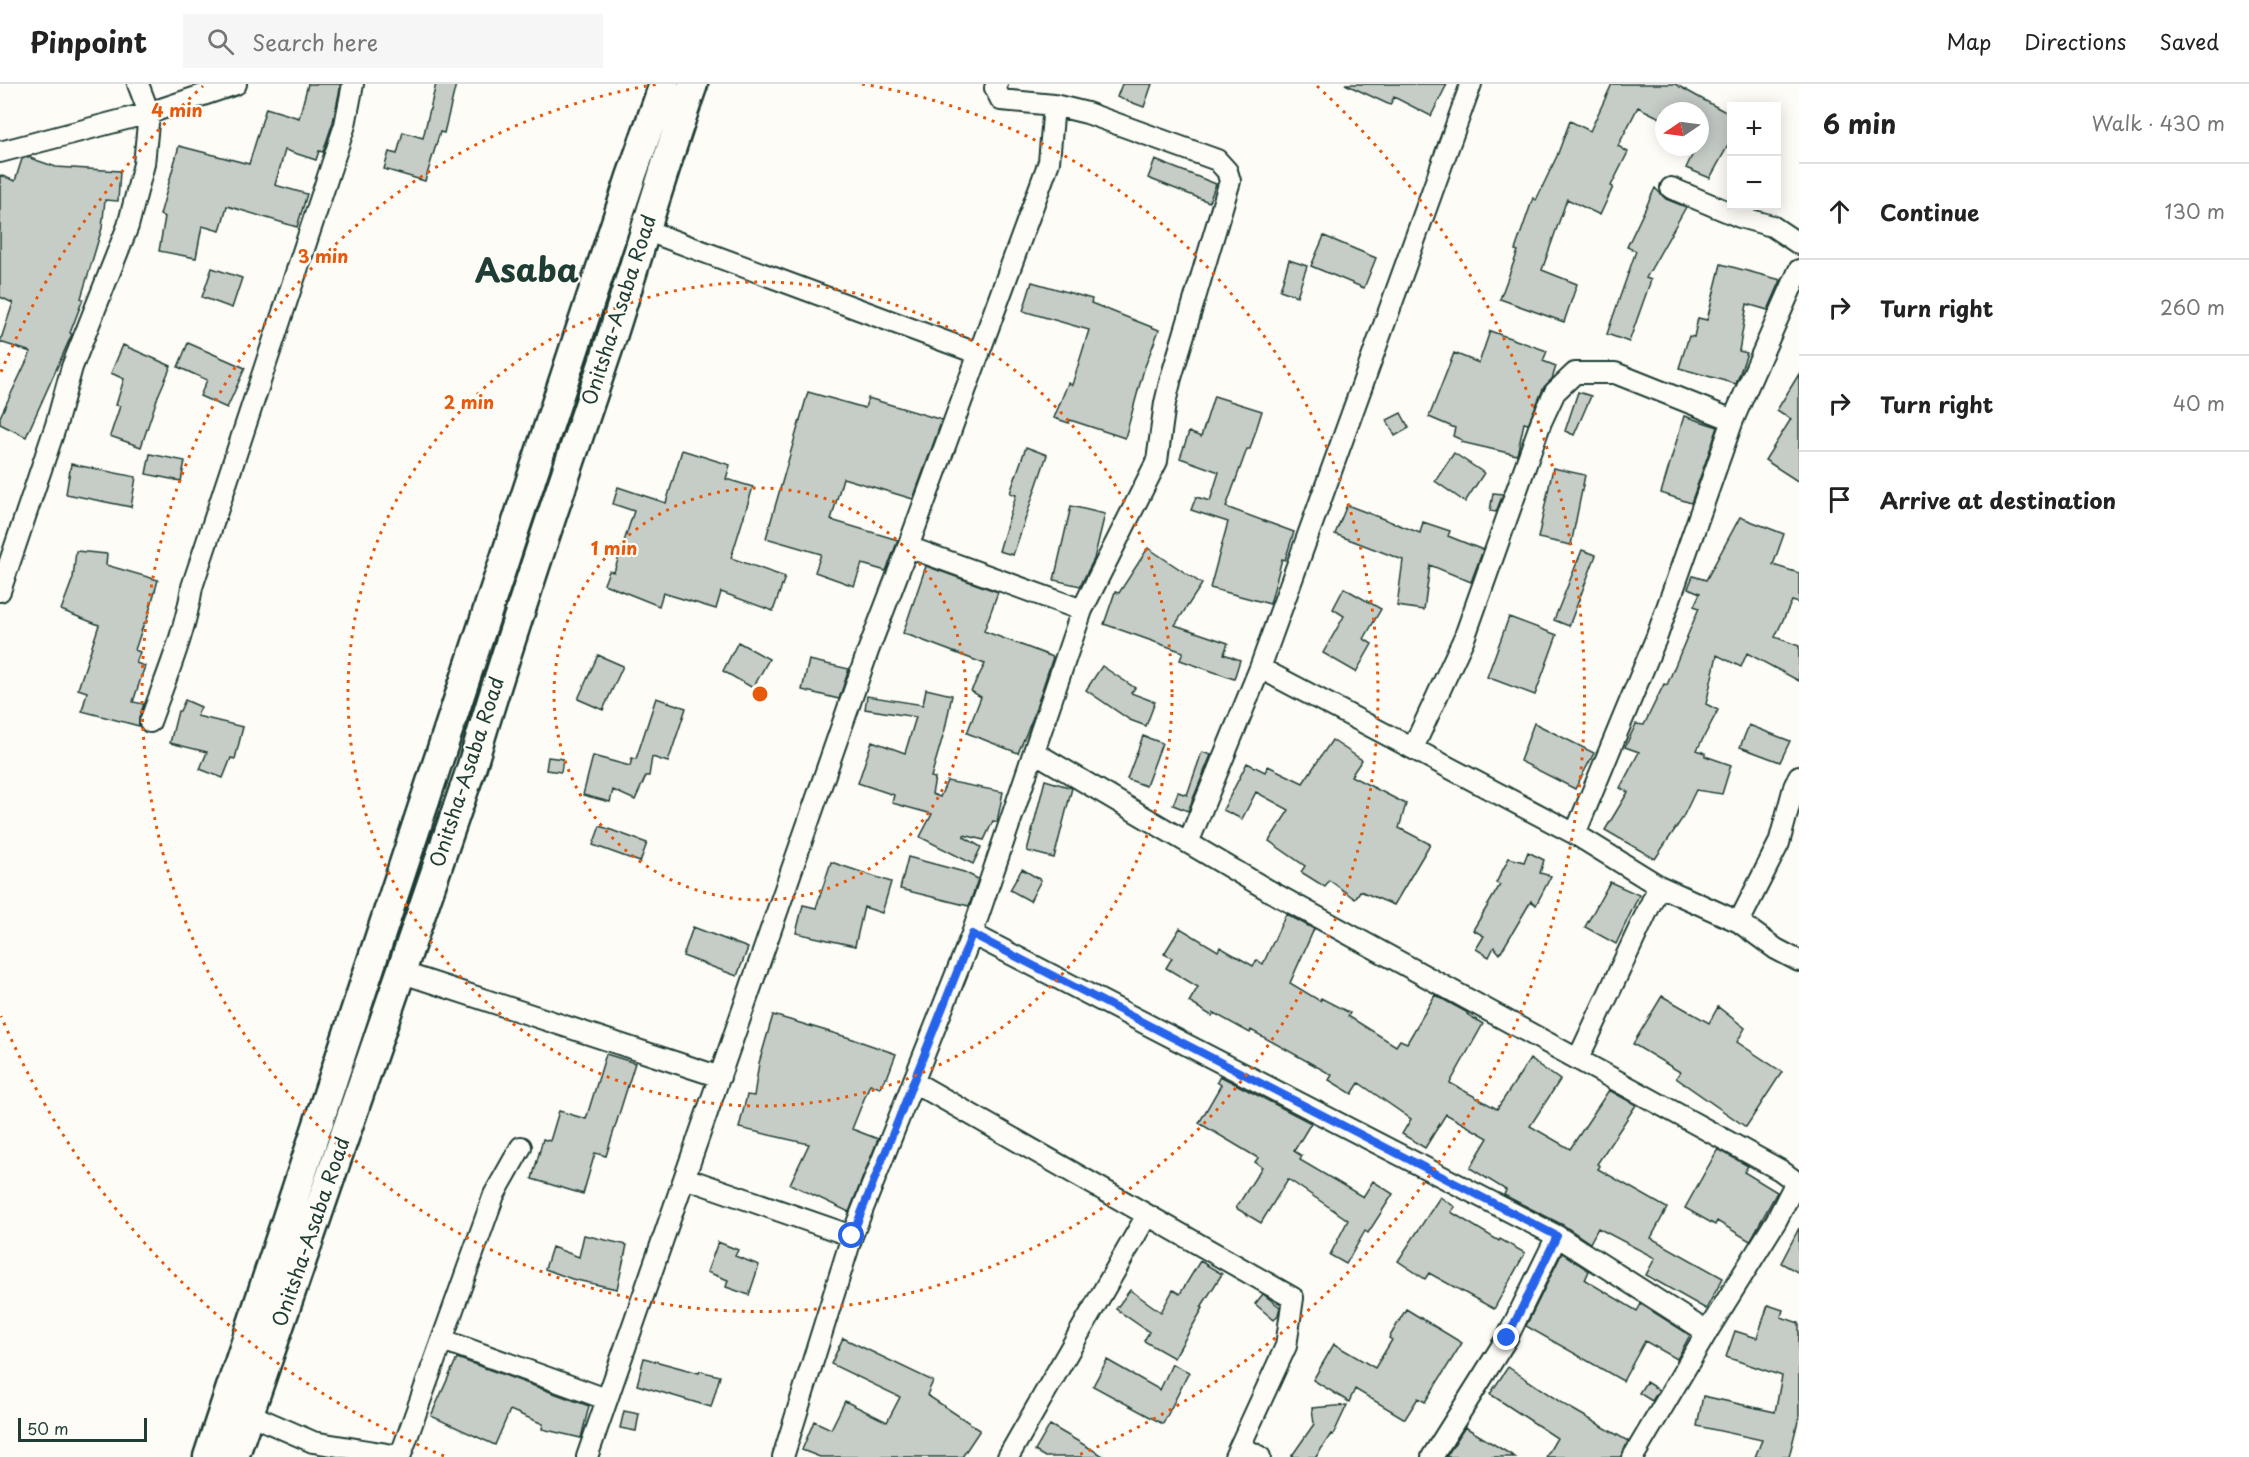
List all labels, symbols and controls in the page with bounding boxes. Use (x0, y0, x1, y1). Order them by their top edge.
search box (183, 14, 603, 68)
text: Pinpoint (30, 20, 147, 63)
icon: search (204, 25, 237, 58)
text: Search here (252, 25, 378, 58)
text: Map (1946, 25, 1991, 57)
text: Directions (2024, 25, 2126, 57)
text: Saved (2159, 25, 2219, 57)
text: 4 min (151, 96, 203, 123)
north arrow (1655, 102, 1709, 156)
map controls (1727, 102, 1781, 210)
button: + (1727, 102, 1781, 156)
text: 6 min (1823, 104, 1896, 143)
text: Walk · 430 m (2092, 108, 2225, 138)
button: − (1727, 156, 1781, 210)
icon: ahead (1823, 195, 1856, 228)
text: Continue (1880, 195, 1979, 228)
text: 130 m (2165, 196, 2225, 226)
street label: Onitsha-Asaba Road (573, 210, 663, 409)
text: 3 min (298, 242, 348, 269)
district label: Asaba (475, 245, 579, 293)
icon: right (1823, 291, 1856, 324)
text: Turn right (1880, 291, 1993, 324)
text: 260 m (2160, 292, 2225, 322)
icon: right (1823, 387, 1856, 420)
text: Turn right (1880, 387, 1993, 420)
text: 2 min (444, 388, 494, 415)
text: 40 m (2173, 388, 2225, 418)
icon: arrive (1823, 483, 1856, 516)
text: Arrive at destination (1880, 483, 2116, 516)
text: 1 min (591, 534, 637, 561)
street label: Onitsha-Asaba Road (421, 672, 511, 871)
centre of rings (750, 684, 770, 704)
street label: Onitsha-Asaba Road (263, 1133, 357, 1331)
route start (838, 1222, 864, 1248)
route end (1493, 1324, 1519, 1350)
scale bar (18, 1415, 147, 1442)
text: 50 m (27, 1416, 68, 1440)

